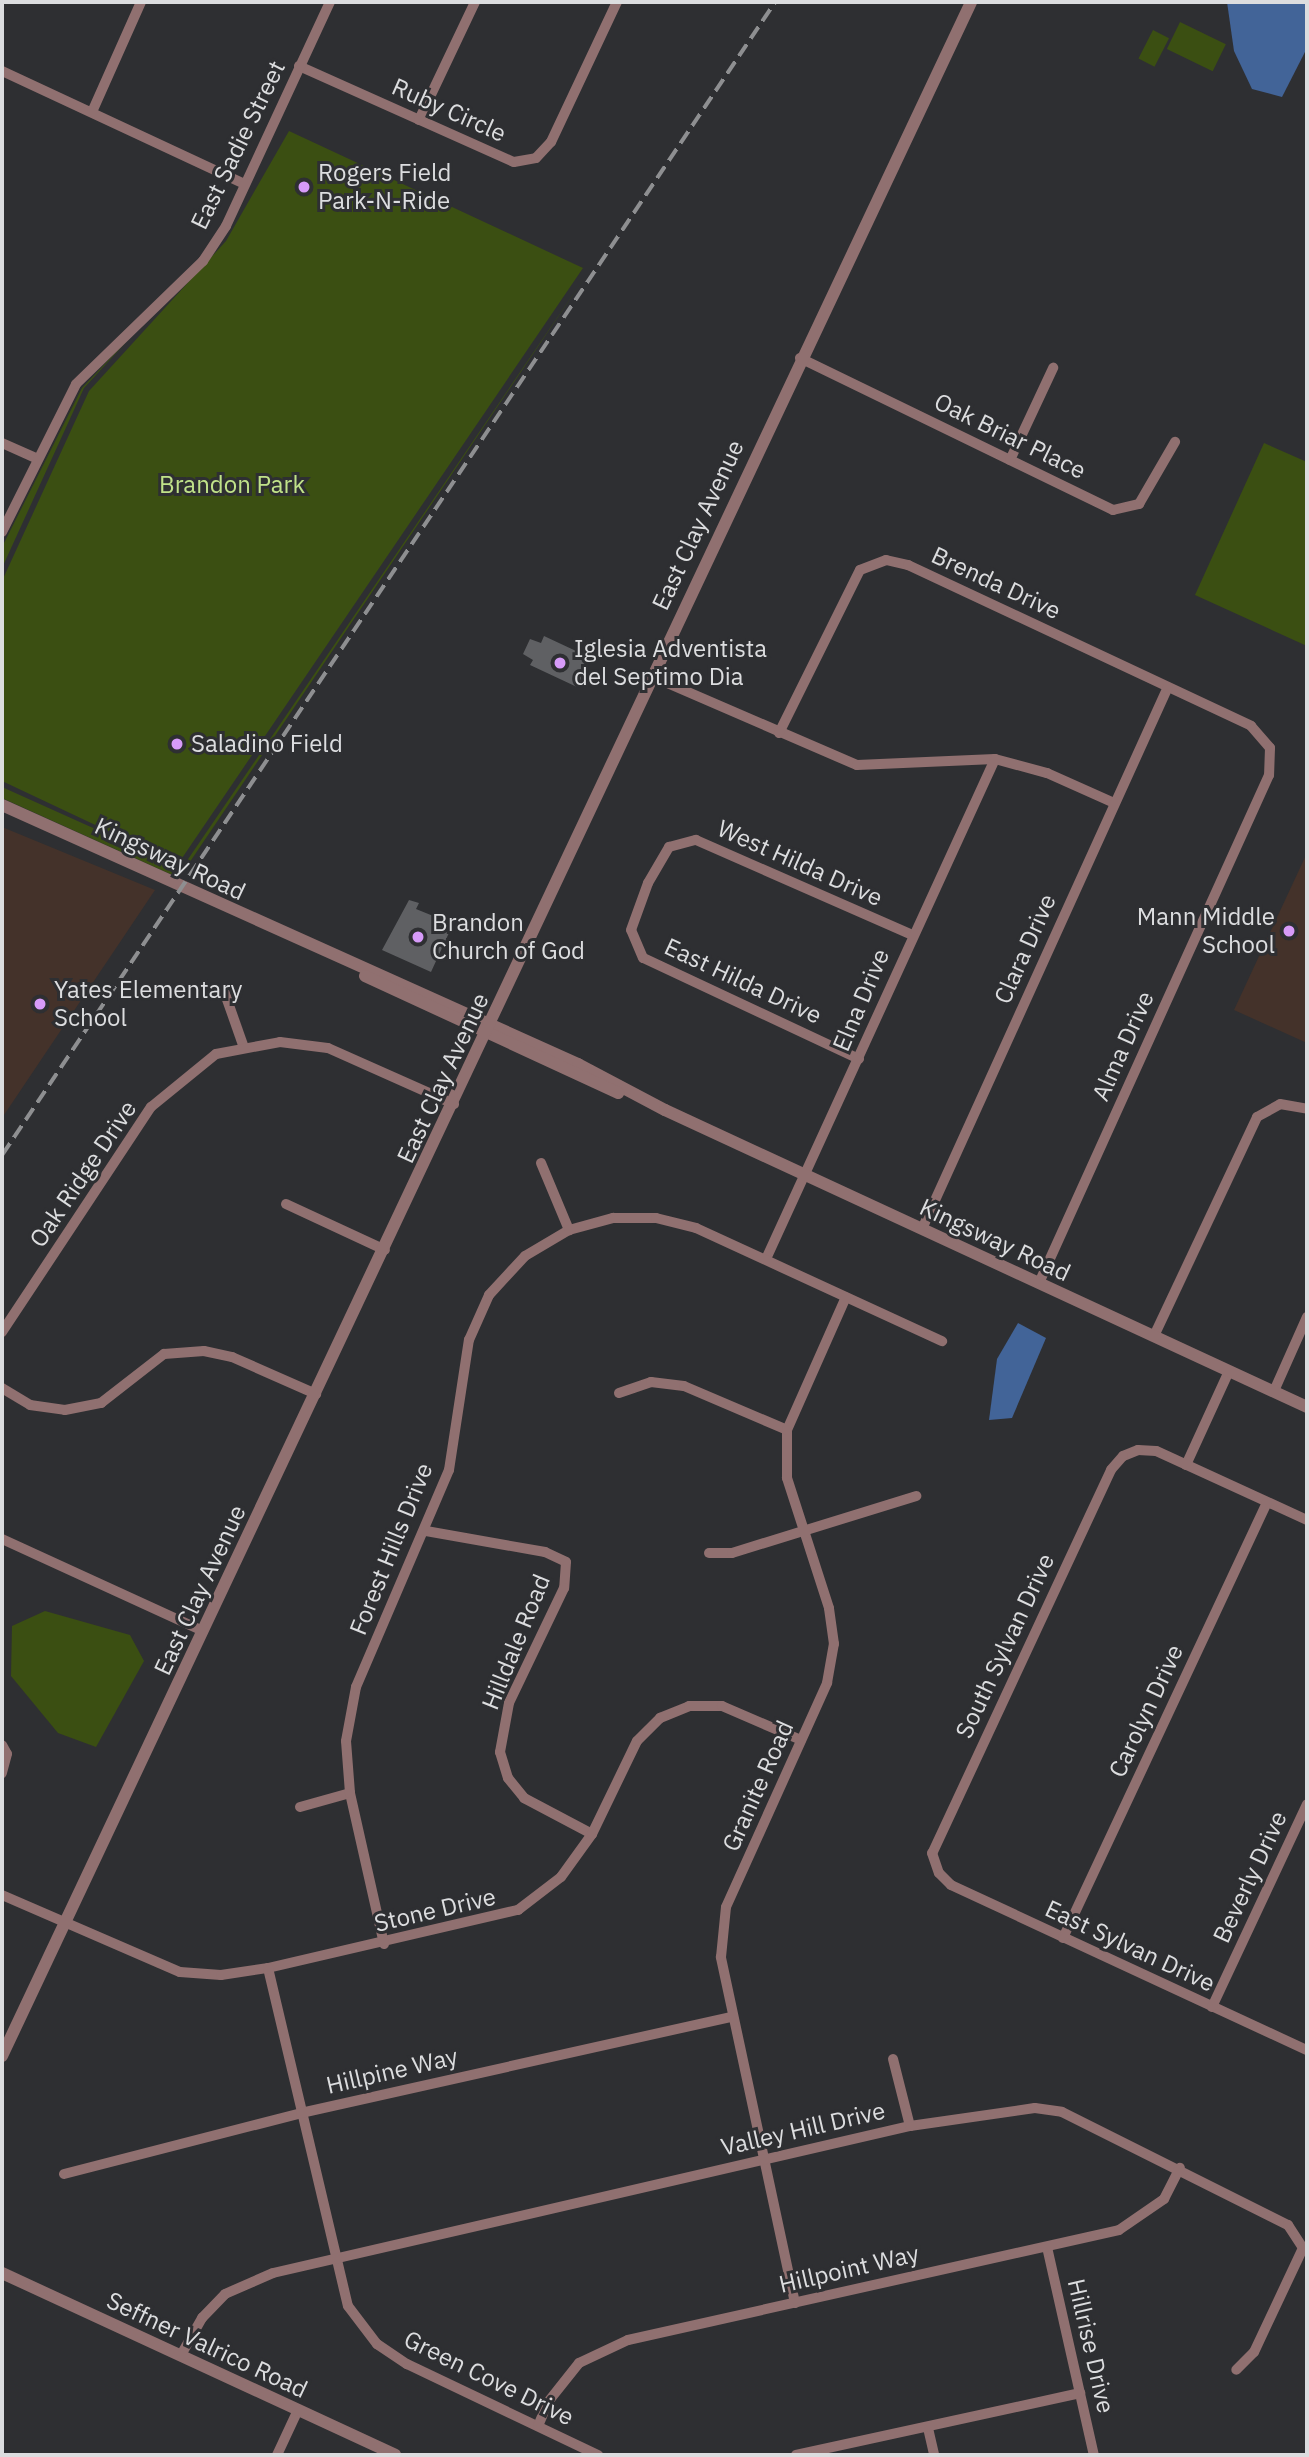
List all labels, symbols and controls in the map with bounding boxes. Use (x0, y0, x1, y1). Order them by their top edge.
street label: East Sadie Street (185, 56, 291, 234)
street label: Ruby Circle (388, 72, 510, 148)
place label: Rogers Field Park-N-Ride (318, 159, 451, 215)
marker: Rogers Field Park-N-Ride (296, 179, 312, 195)
street label: Oak Briar Place (930, 387, 1090, 485)
street label: East Clay Avenue (646, 435, 750, 615)
park label: Brandon Park (159, 471, 305, 499)
street label: Brenda Drive (927, 541, 1065, 625)
place label: Iglesia Adventista del Septimo Dia (574, 635, 767, 691)
marker: Iglesia Adventista del Septimo Dia (552, 655, 568, 671)
place label: Saladino Field (191, 730, 343, 758)
marker: Saladino Field (169, 736, 185, 752)
street label: Kingsway Road (90, 812, 250, 906)
street label: West Hilda Drive (713, 814, 887, 912)
street label: Clara Drive (988, 890, 1062, 1008)
place label: Mann Middle School (1137, 903, 1275, 959)
place label: Brandon Church of God (432, 909, 585, 965)
marker: Mann Middle School (1281, 923, 1297, 939)
marker: Brandon Church of God (410, 929, 426, 945)
street label: East Hilda Drive (660, 932, 826, 1030)
street label: Elna Drive (827, 945, 895, 1055)
place label: Yates Elementary School (54, 976, 242, 1032)
street label: Alma Drive (1086, 987, 1160, 1105)
street label: East Clay Avenue (391, 988, 495, 1168)
marker: Yates Elementary School (32, 996, 48, 1012)
street label: Oak Ridge Drive (23, 1095, 143, 1253)
street label: Kingsway Road (915, 1193, 1075, 1287)
street label: Forest Hills Drive (343, 1459, 439, 1639)
street label: East Clay Avenue (148, 1500, 252, 1680)
street label: South Sylvan Drive (950, 1549, 1060, 1743)
street label: Hilldale Road (476, 1570, 556, 1714)
street label: Carolyn Drive (1103, 1640, 1189, 1782)
street label: Granite Road (716, 1716, 800, 1856)
street label: Beverly Drive (1207, 1807, 1293, 1947)
street label: Stone Drive (371, 1882, 499, 1938)
street label: East Sylvan Drive (1041, 1894, 1219, 1998)
street label: Hillpine Way (323, 2042, 461, 2100)
street label: Valley Hill Drive (718, 2096, 888, 2162)
street label: Hillpoint Way (776, 2239, 922, 2299)
street label: Hillrise Drive (1062, 2276, 1120, 2416)
street label: Seffner Valrico Road (102, 2286, 312, 2404)
street label: Green Cove Drive (399, 2324, 579, 2432)

